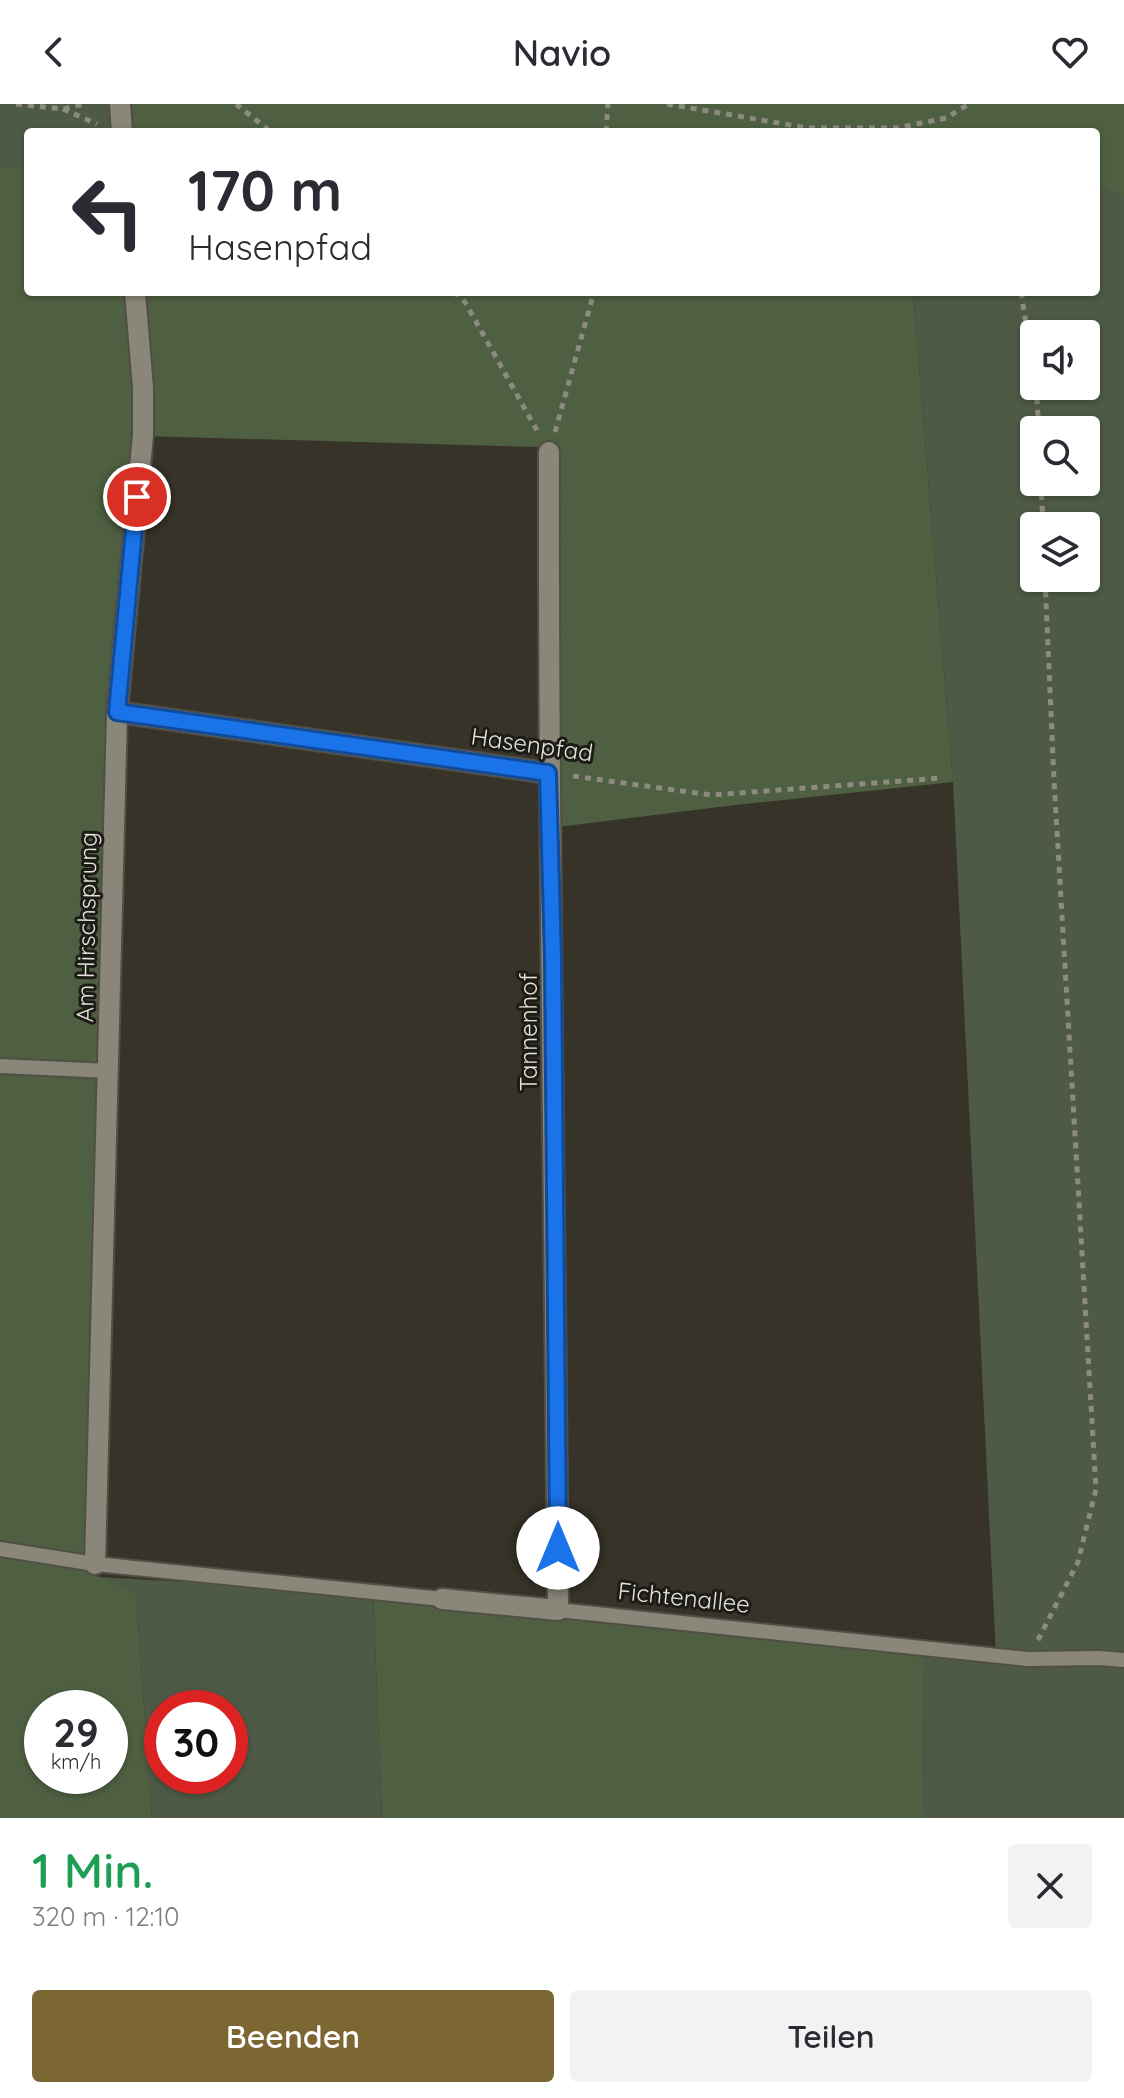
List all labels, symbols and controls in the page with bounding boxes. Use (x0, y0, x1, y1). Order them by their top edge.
icon: back (32, 30, 76, 74)
text: Navio (513, 30, 611, 75)
icon: heart (1048, 30, 1092, 74)
text: 170 m (188, 155, 342, 225)
icon: left (56, 160, 160, 264)
text: Hasenpfad (188, 224, 372, 269)
map controls (1020, 320, 1100, 592)
button: sound (1020, 320, 1100, 400)
button: search (1020, 416, 1100, 496)
pin (103, 463, 171, 531)
icon: arrive (115, 475, 159, 519)
button: layers (1020, 512, 1100, 592)
street label: Hasenpfad (469, 721, 595, 767)
street label: Am Hirschsprung (69, 832, 103, 1022)
street label: Tannenhof (513, 972, 543, 1091)
position arrow (516, 1506, 600, 1590)
street label: Fichtenallee (616, 1575, 752, 1619)
speed limit sign: 30 (144, 1690, 248, 1794)
text: 29 (53, 1707, 99, 1757)
text: km/h (51, 1749, 101, 1774)
text: 1 Min. (32, 1840, 153, 1900)
button: close (1008, 1844, 1092, 1928)
text: 320 m · 12:10 (32, 1900, 180, 1933)
button: Beenden (32, 1990, 554, 2082)
button: Teilen (570, 1990, 1092, 2082)

